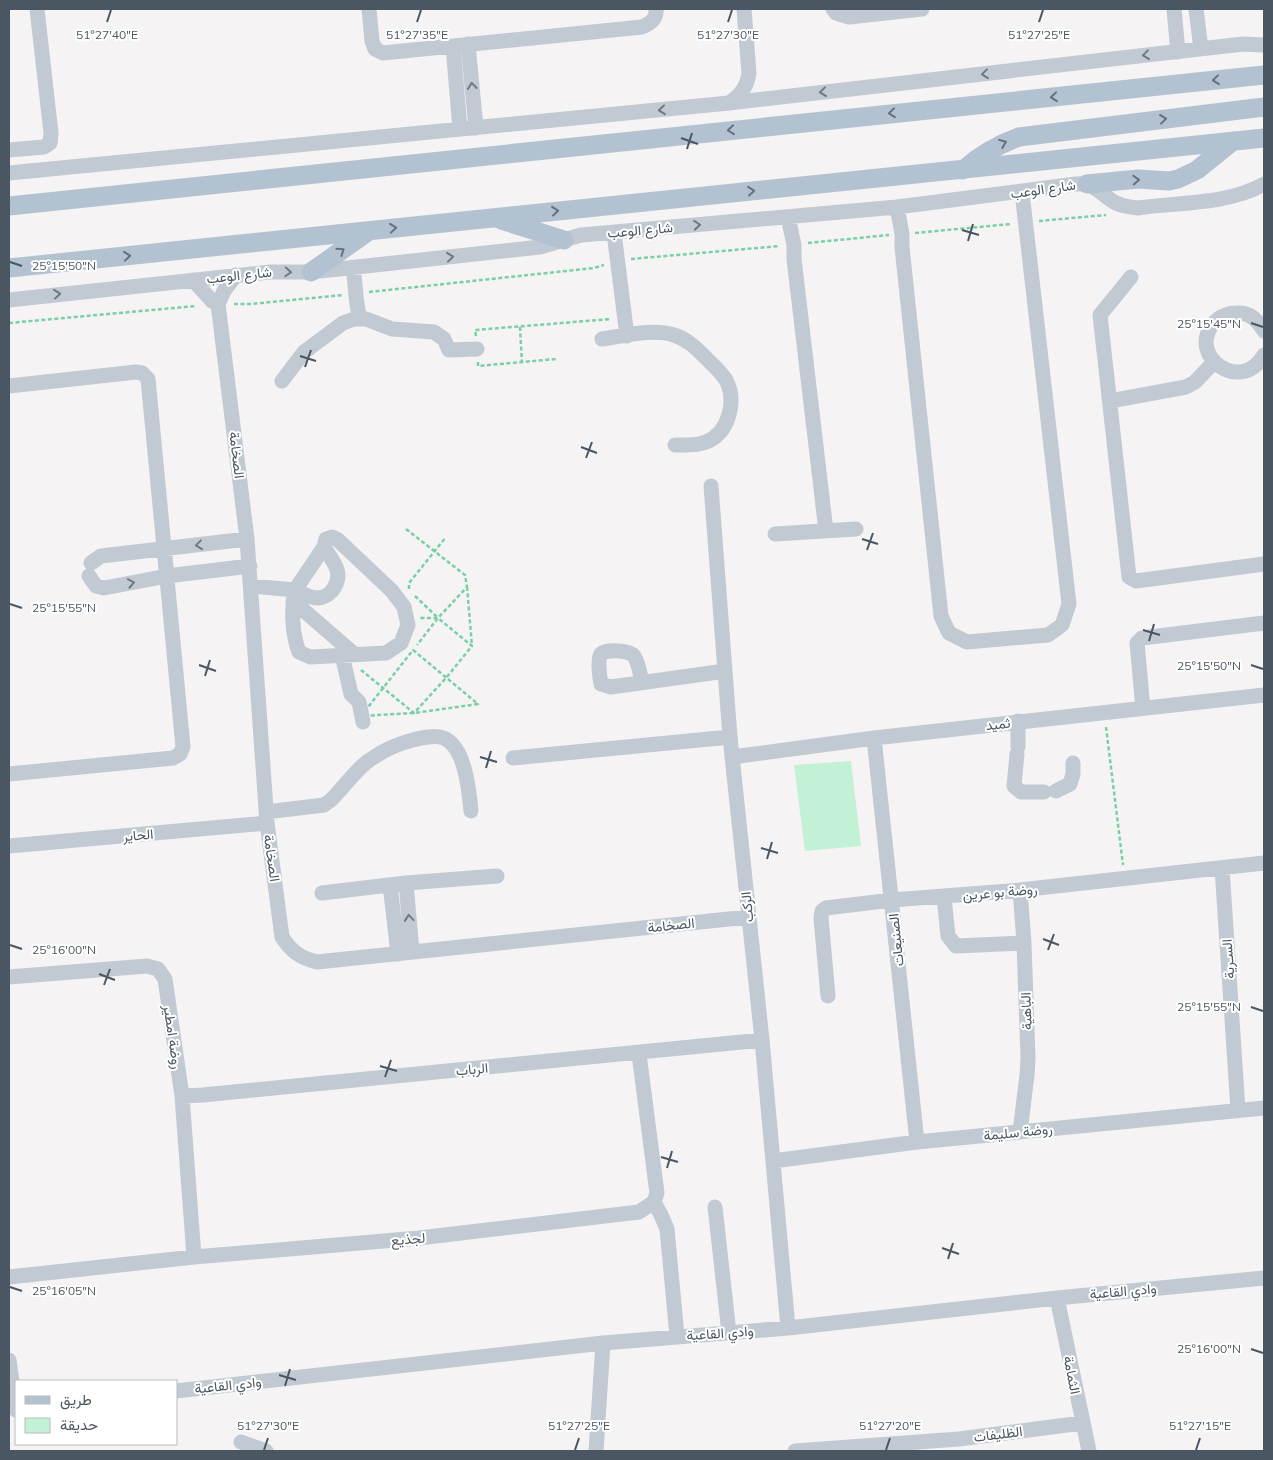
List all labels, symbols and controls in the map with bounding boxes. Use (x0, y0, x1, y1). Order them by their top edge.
text: 51°27'40"E (76, 27, 138, 42)
text: 51°27'35"E (386, 27, 448, 42)
text: 51°27'30"E (697, 27, 759, 42)
text: 51°27'25"E (1008, 27, 1070, 42)
one-way arrow (1142, 49, 1150, 60)
one-way arrow (980, 68, 988, 79)
one-way arrow (1211, 74, 1219, 85)
one-way arrow (467, 82, 478, 90)
one-way arrow (819, 86, 827, 97)
one-way arrow (1050, 91, 1058, 102)
one-way arrow (657, 104, 665, 115)
one-way arrow (888, 108, 896, 119)
one-way arrow (1160, 114, 1168, 125)
one-way arrow (727, 124, 735, 135)
one-way arrow (998, 139, 1007, 150)
one-way arrow (1132, 174, 1140, 185)
street label: شارع الوعب (1009, 176, 1077, 204)
one-way arrow (747, 186, 755, 197)
one-way arrow (551, 206, 559, 217)
street label: شارع الوعب (607, 218, 674, 244)
one-way arrow (694, 220, 702, 231)
one-way arrow (389, 223, 397, 234)
one-way arrow (335, 248, 344, 257)
one-way arrow (123, 250, 131, 261)
one-way arrow (446, 252, 454, 263)
text: 25°15'50"N (32, 258, 96, 273)
street label: شارع الوعب (205, 263, 273, 289)
one-way arrow (285, 266, 293, 277)
one-way arrow (54, 289, 62, 300)
text: 25°15'45"N (1177, 316, 1241, 331)
street label: الصخامة (225, 430, 249, 480)
one-way arrow (194, 539, 202, 550)
one-way arrow (127, 578, 136, 589)
text: 25°15'55"N (32, 600, 96, 615)
text: 25°15'50"N (1177, 658, 1241, 673)
street label: ثميد (985, 714, 1011, 734)
street label: الحاير (121, 825, 154, 845)
street label: الصخامة (260, 833, 284, 883)
street label: روضة بو عرين (962, 880, 1038, 904)
street label: الركب (736, 891, 758, 923)
one-way arrow (404, 913, 415, 921)
street label: الصنيعات (884, 913, 908, 967)
street label: الصخامة (647, 914, 695, 936)
street label: السـرية (1218, 938, 1238, 980)
text: 25°16'00"N (32, 942, 96, 957)
street label: الباهية (1016, 992, 1036, 1030)
text: 25°15'55"N (1177, 999, 1241, 1014)
street label: روضة امطير (159, 1003, 186, 1070)
street label: الرباب (455, 1059, 489, 1079)
street label: روضة سليمة (983, 1119, 1054, 1145)
street label: لجذيع (390, 1229, 426, 1251)
street label: وادي القاعية (1089, 1279, 1158, 1306)
text: 25°16'05"N (32, 1283, 96, 1298)
street label: وادي القاعية (686, 1322, 754, 1347)
text: 25°16'00"N (1177, 1341, 1241, 1356)
street label: الثمامة (1059, 1354, 1085, 1396)
street label: وادي القاعية (194, 1373, 263, 1400)
legend (15, 1380, 178, 1445)
text: طريق (60, 1390, 92, 1410)
text: حديقة (60, 1415, 98, 1434)
text: 51°27'30"E (237, 1418, 299, 1433)
text: 51°27'25"E (548, 1418, 610, 1433)
text: 51°27'20"E (859, 1418, 921, 1433)
text: 51°27'15"E (1169, 1418, 1231, 1433)
street label: الظليفات (973, 1422, 1023, 1446)

